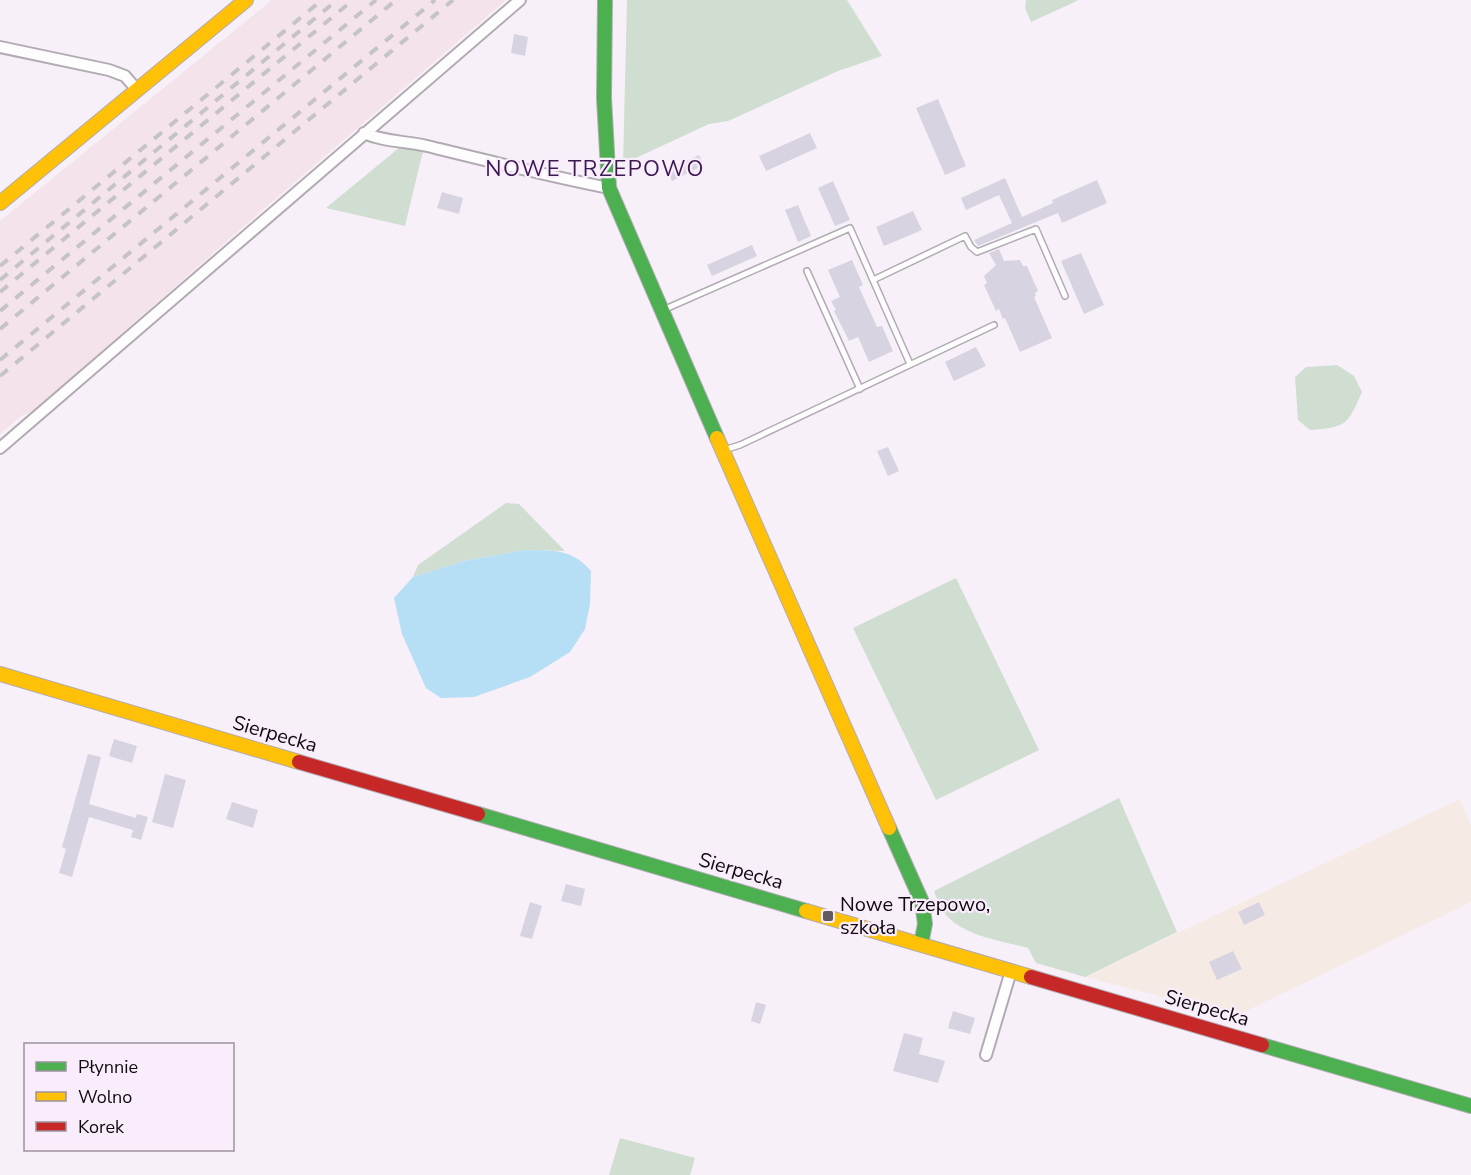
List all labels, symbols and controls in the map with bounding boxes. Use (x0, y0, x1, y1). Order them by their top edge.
district label: NOWE TRZEPOWO (485, 154, 705, 184)
street label: Sierpecka (230, 709, 320, 759)
street label: Sierpecka (696, 846, 786, 896)
place label: Nowe Trzepowo, szkoła (840, 891, 990, 941)
marker: Nowe Trzepowo, szkoła (821, 909, 835, 923)
street label: Sierpecka (1162, 983, 1252, 1033)
legend (24, 1043, 234, 1151)
text: Płynnie (78, 1055, 138, 1079)
text: Wolno (78, 1085, 132, 1109)
text: Korek (78, 1115, 125, 1139)

